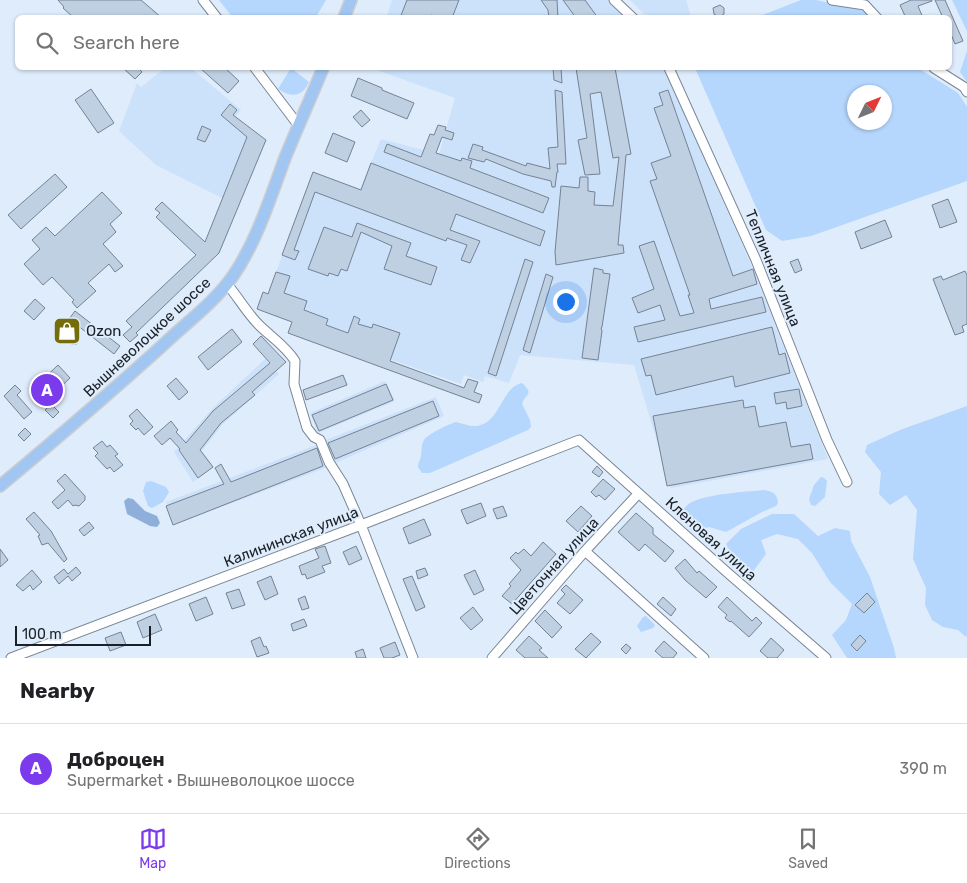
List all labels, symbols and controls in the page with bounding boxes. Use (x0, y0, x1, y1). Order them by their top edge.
search box (15, 15, 952, 70)
icon: search (33, 29, 61, 57)
text: Search here (73, 31, 180, 54)
north arrow (847, 85, 892, 130)
street label: Тепличная улица (741, 207, 805, 329)
street label: Вышневолоцкое шоссе (80, 273, 214, 401)
your location (553, 289, 579, 315)
shop icon: Ozon (52, 316, 82, 346)
place label: Ozon (86, 322, 121, 340)
pin: A (31, 371, 63, 409)
street label: Кленовая улица (662, 493, 760, 585)
street label: Калининская улица (221, 503, 361, 571)
street label: Цветочная улица (506, 514, 602, 618)
scale bar (15, 623, 151, 646)
text: 100 m (22, 626, 62, 643)
text: Nearby (20, 678, 95, 703)
text: Доброцен (67, 748, 165, 771)
text: A (30, 759, 42, 778)
text: 390 m (900, 759, 947, 778)
text: Supermarket · Вышневолоцкое шоссе (67, 771, 355, 790)
tab: Map (139, 825, 167, 872)
tab: Directions (444, 825, 511, 872)
tab: Saved (788, 825, 828, 872)

